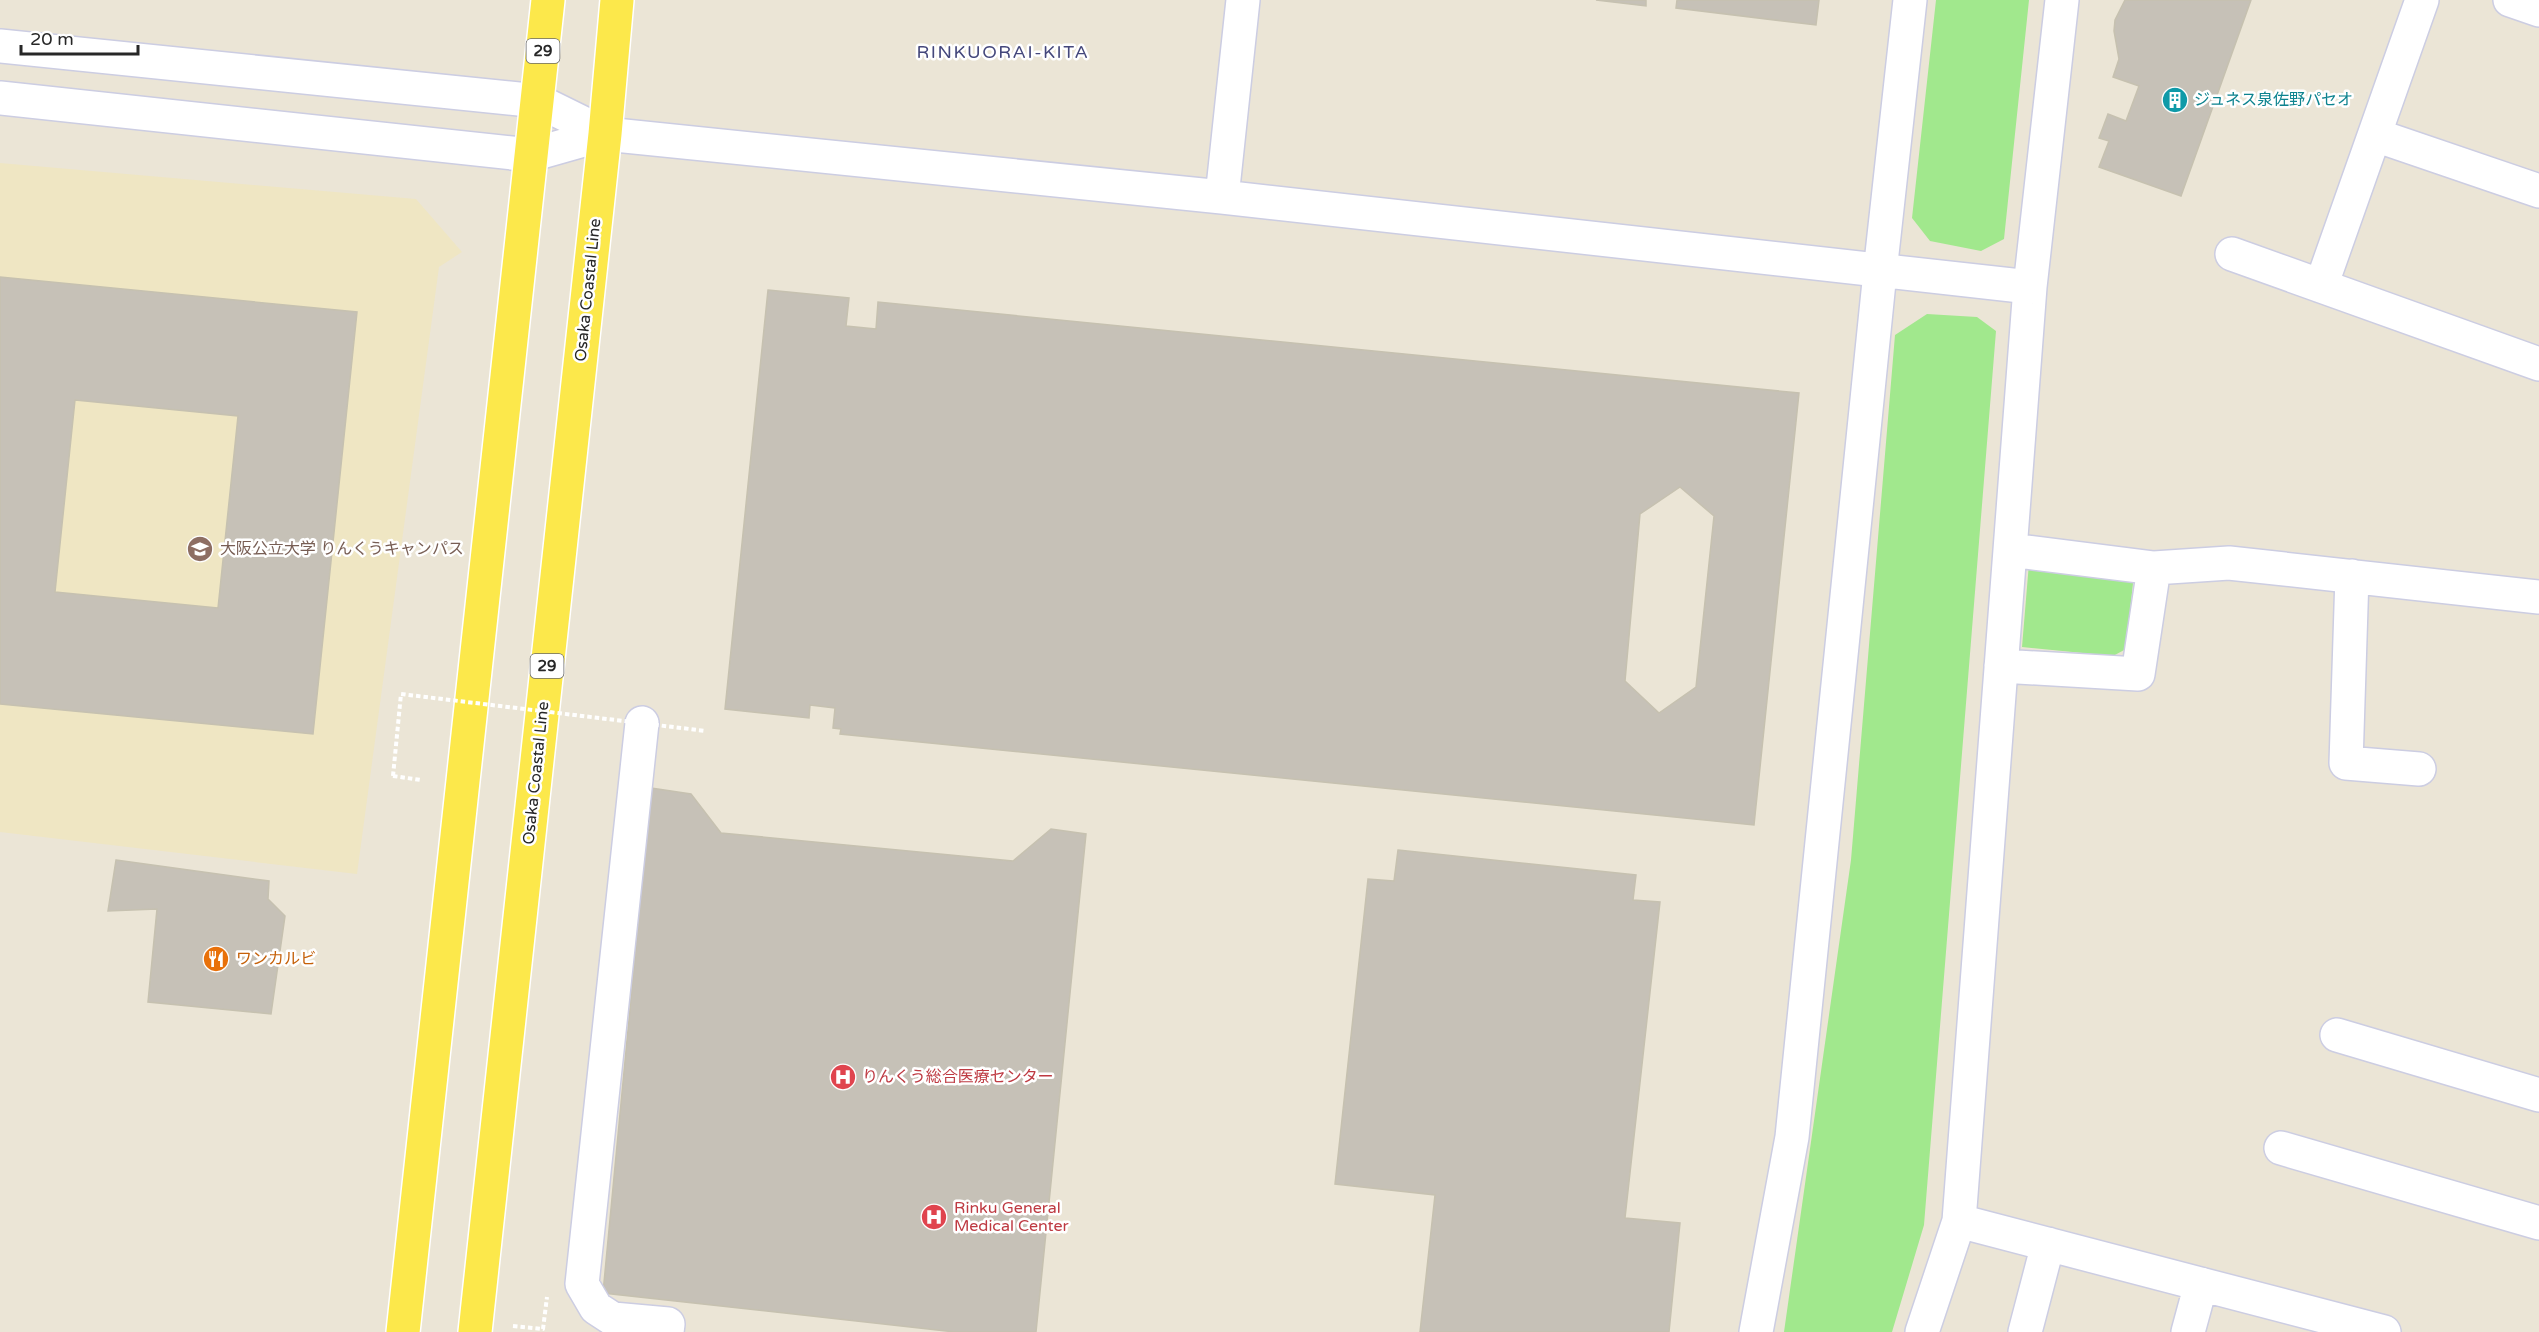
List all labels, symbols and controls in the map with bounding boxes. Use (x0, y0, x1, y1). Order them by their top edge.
scale bar (21, 18, 138, 56)
text: 20 m (30, 28, 74, 50)
road number: 29 (526, 39, 560, 63)
district label: RINKUORAI-KITA (917, 41, 1089, 63)
building icon: ジュネス泉佐野パセオ (2160, 85, 2190, 115)
place label: ジュネス泉佐野パセオ (2194, 90, 2353, 110)
street label: Osaka Coastal Line (571, 217, 605, 363)
school or university icon: 大阪公立大学 りんくうキャンパス (185, 534, 215, 564)
place label: 大阪公立大学 りんくうキャンパス (220, 539, 464, 559)
road number: 29 (530, 654, 564, 678)
street label: Osaka Coastal Line (519, 700, 553, 846)
restaurant icon: ワンカルビ (201, 944, 231, 974)
place label: ワンカルビ (236, 949, 316, 969)
hospital icon: りんくう総合医療センター (828, 1062, 858, 1092)
place label: りんくう総合医療センター (862, 1067, 1054, 1087)
place label: Rinku General Medical Center (954, 1198, 1070, 1236)
hospital icon: Rinku General Medical Center (919, 1202, 949, 1232)

